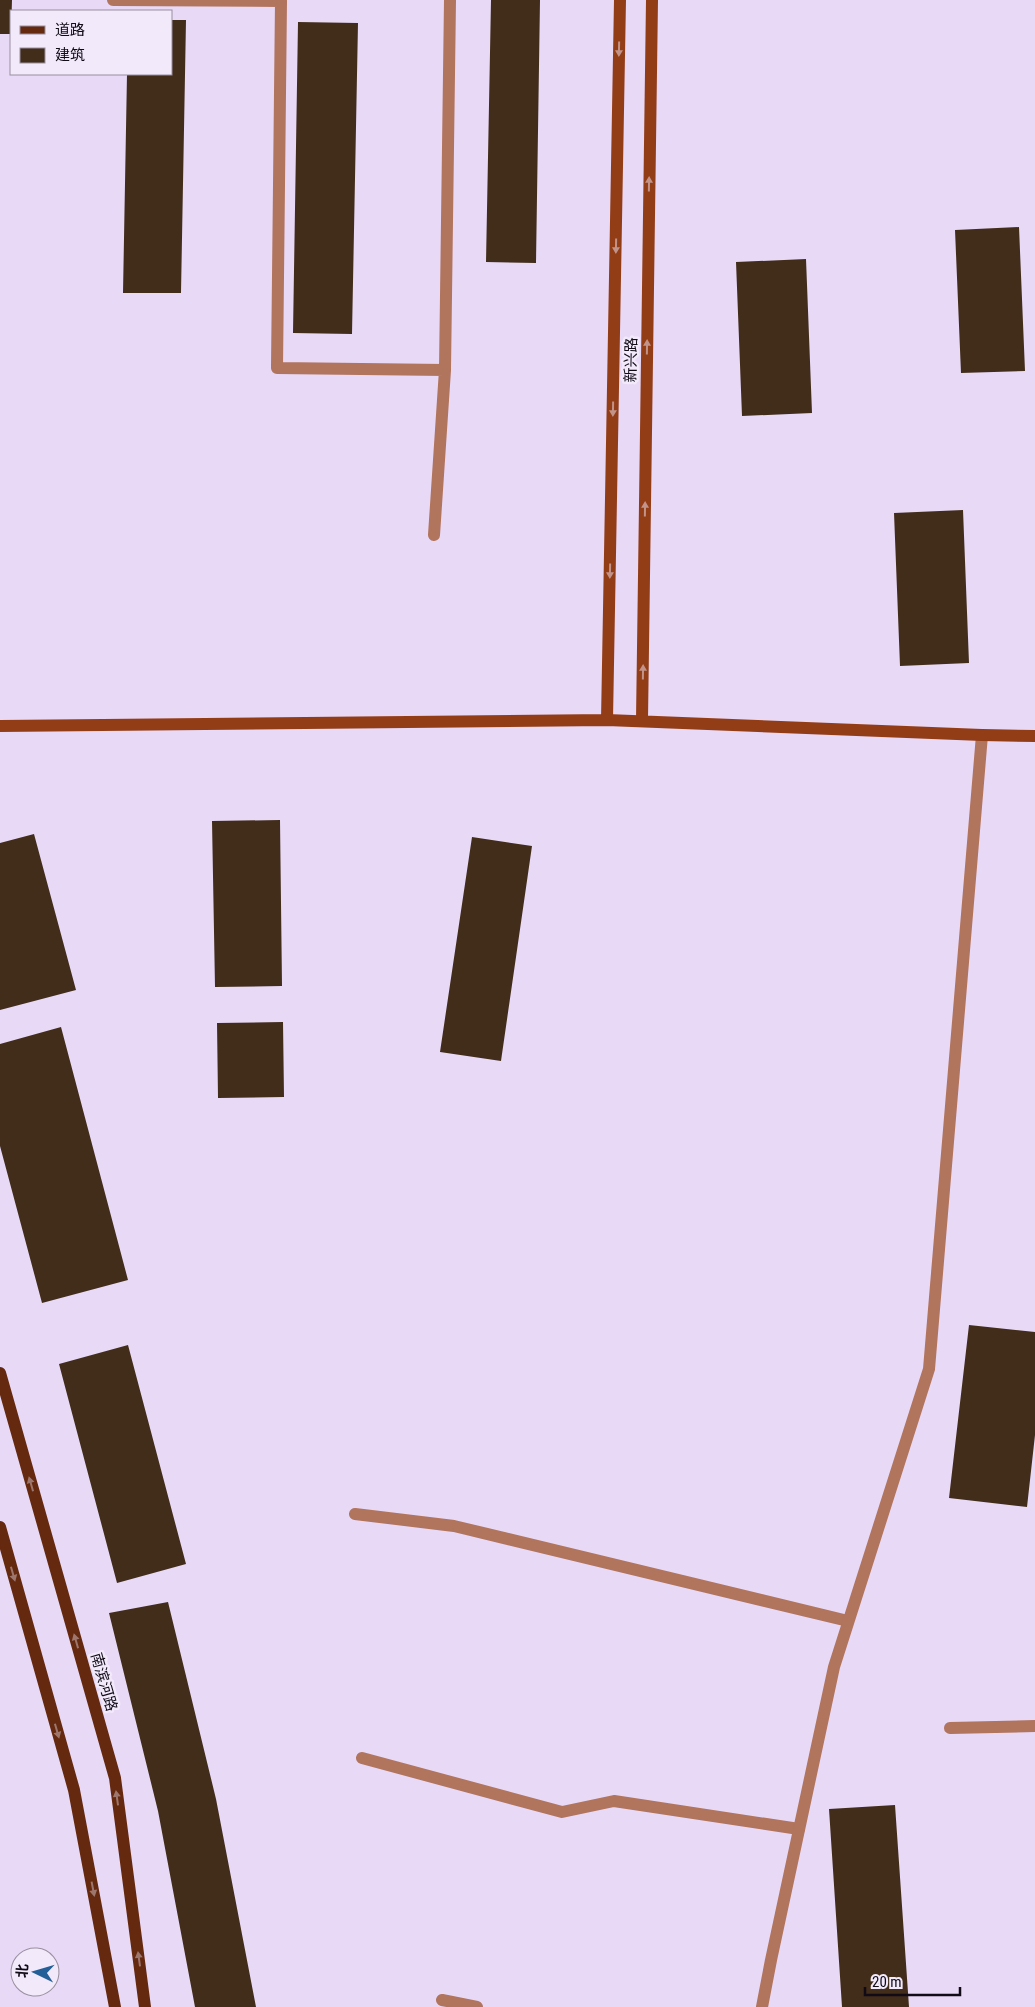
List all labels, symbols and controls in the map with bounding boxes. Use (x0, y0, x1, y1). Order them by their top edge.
legend (10, 10, 172, 75)
text: 道路 (55, 21, 85, 39)
one-way arrow (615, 41, 623, 57)
text: 建筑 (55, 46, 85, 64)
one-way arrow (645, 176, 653, 192)
one-way arrow (612, 238, 620, 254)
street label: 新兴路 (622, 337, 640, 383)
one-way arrow (643, 338, 651, 354)
one-way arrow (609, 401, 617, 417)
one-way arrow (641, 501, 649, 517)
one-way arrow (606, 563, 614, 579)
one-way arrow (639, 663, 647, 679)
one-way arrow (27, 1477, 35, 1492)
one-way arrow (10, 1567, 18, 1582)
one-way arrow (71, 1633, 79, 1648)
street label: 南滨河路 (87, 1651, 121, 1713)
one-way arrow (54, 1723, 62, 1738)
one-way arrow (113, 1789, 121, 1805)
one-way arrow (89, 1882, 97, 1898)
north arrow (10, 1947, 60, 1997)
one-way arrow (135, 1950, 143, 1966)
text: 北 (13, 1963, 31, 1979)
scale bar (865, 1964, 960, 1996)
text: 20 m (872, 1973, 902, 1991)

